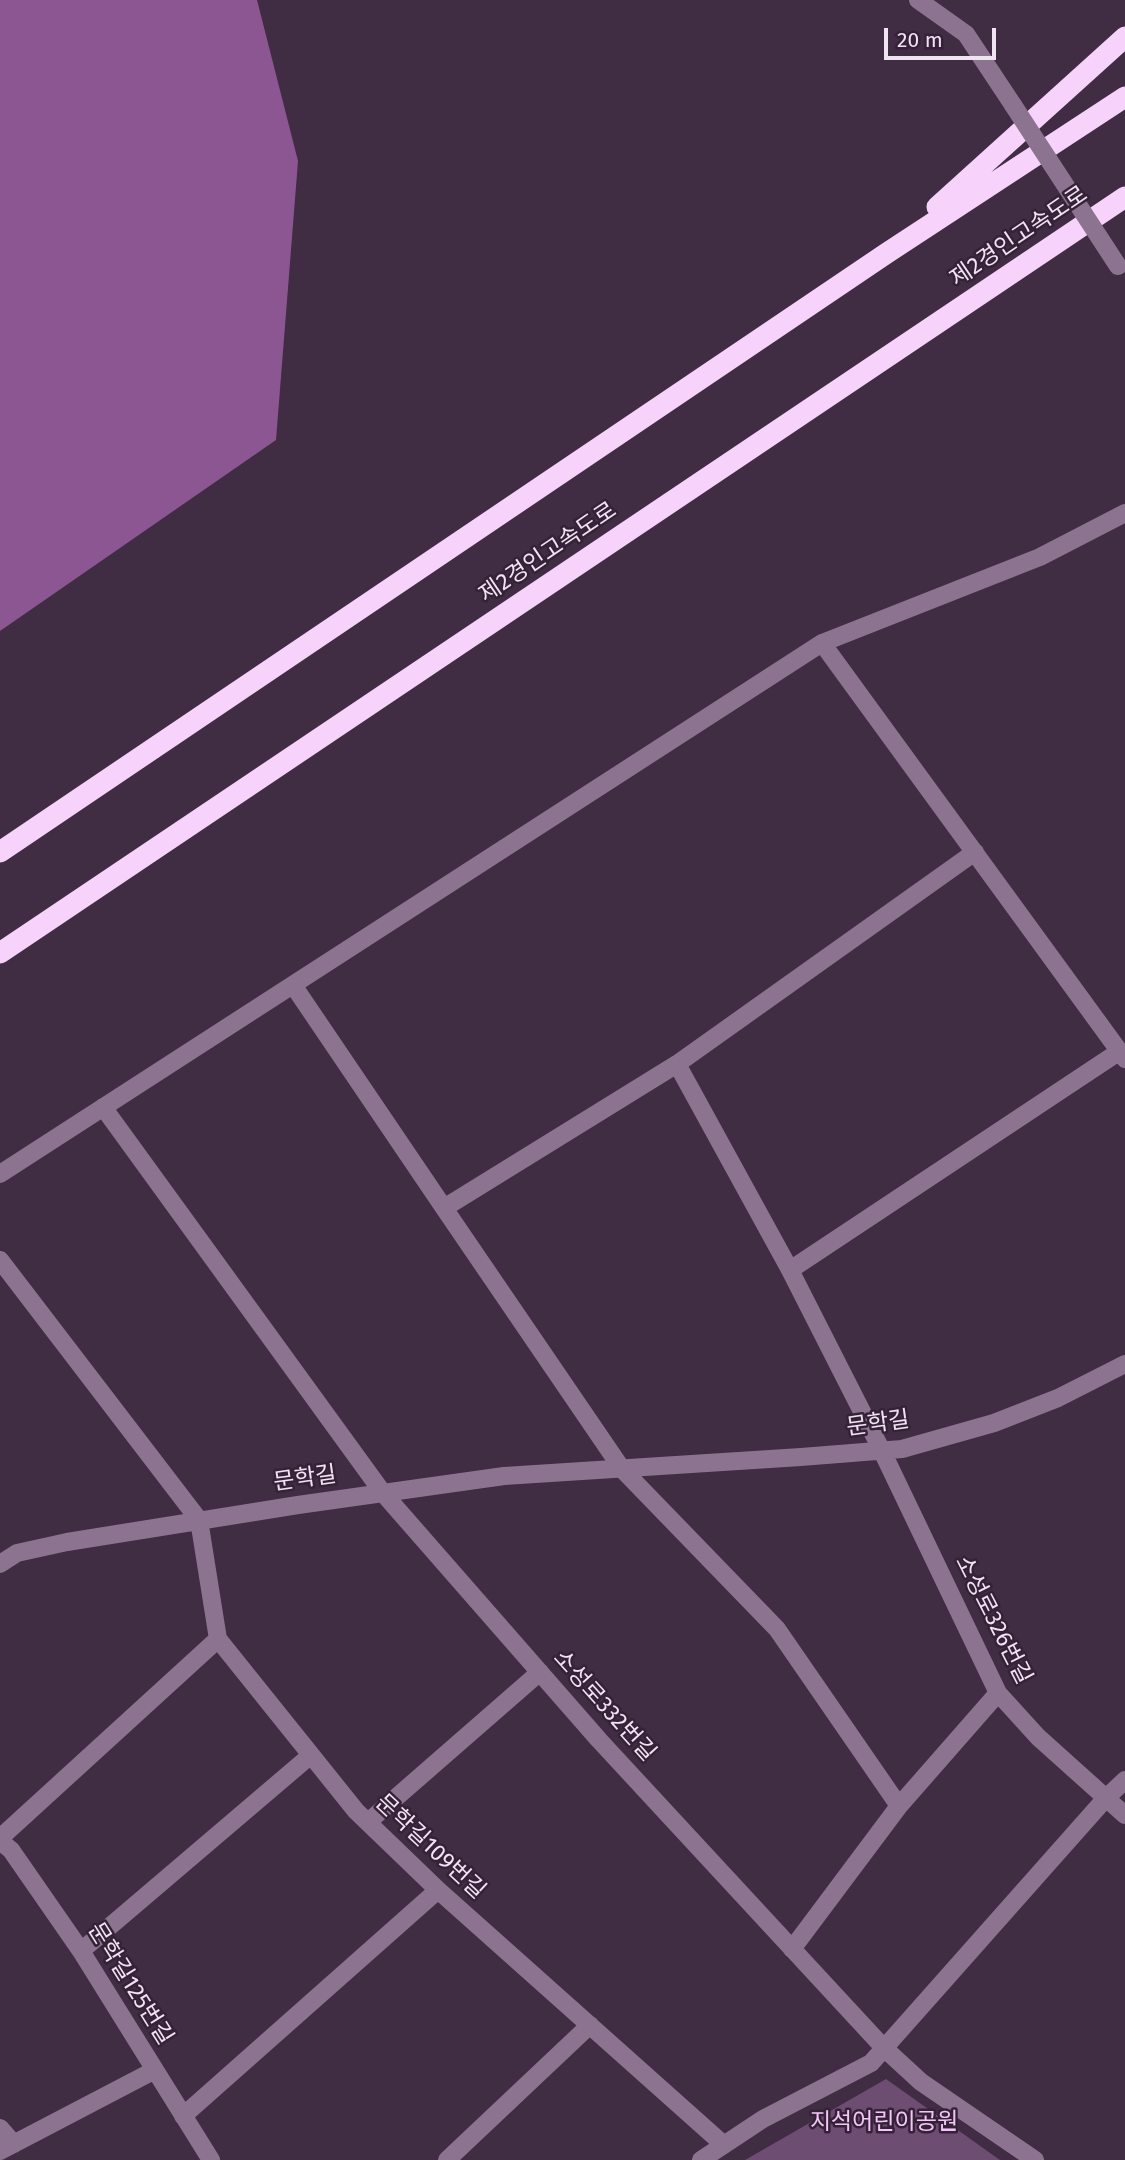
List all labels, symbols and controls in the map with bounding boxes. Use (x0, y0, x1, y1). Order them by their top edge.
scale bar (887, 14, 999, 58)
text: 20 m (897, 27, 943, 53)
street label: 제2경인고속도로 (945, 181, 1093, 293)
street label: 제2경인고속도로 (474, 497, 622, 609)
street label: 문학길 (845, 1406, 911, 1442)
street label: 문학길 (272, 1461, 338, 1497)
street label: 소성로326번길 (949, 1551, 1037, 1689)
street label: 소성로332번길 (547, 1645, 661, 1767)
street label: 문학길109번길 (369, 1789, 491, 1905)
street label: 문학길125번길 (82, 1918, 178, 2050)
park label: 지석어린이공원 (810, 2109, 958, 2137)

